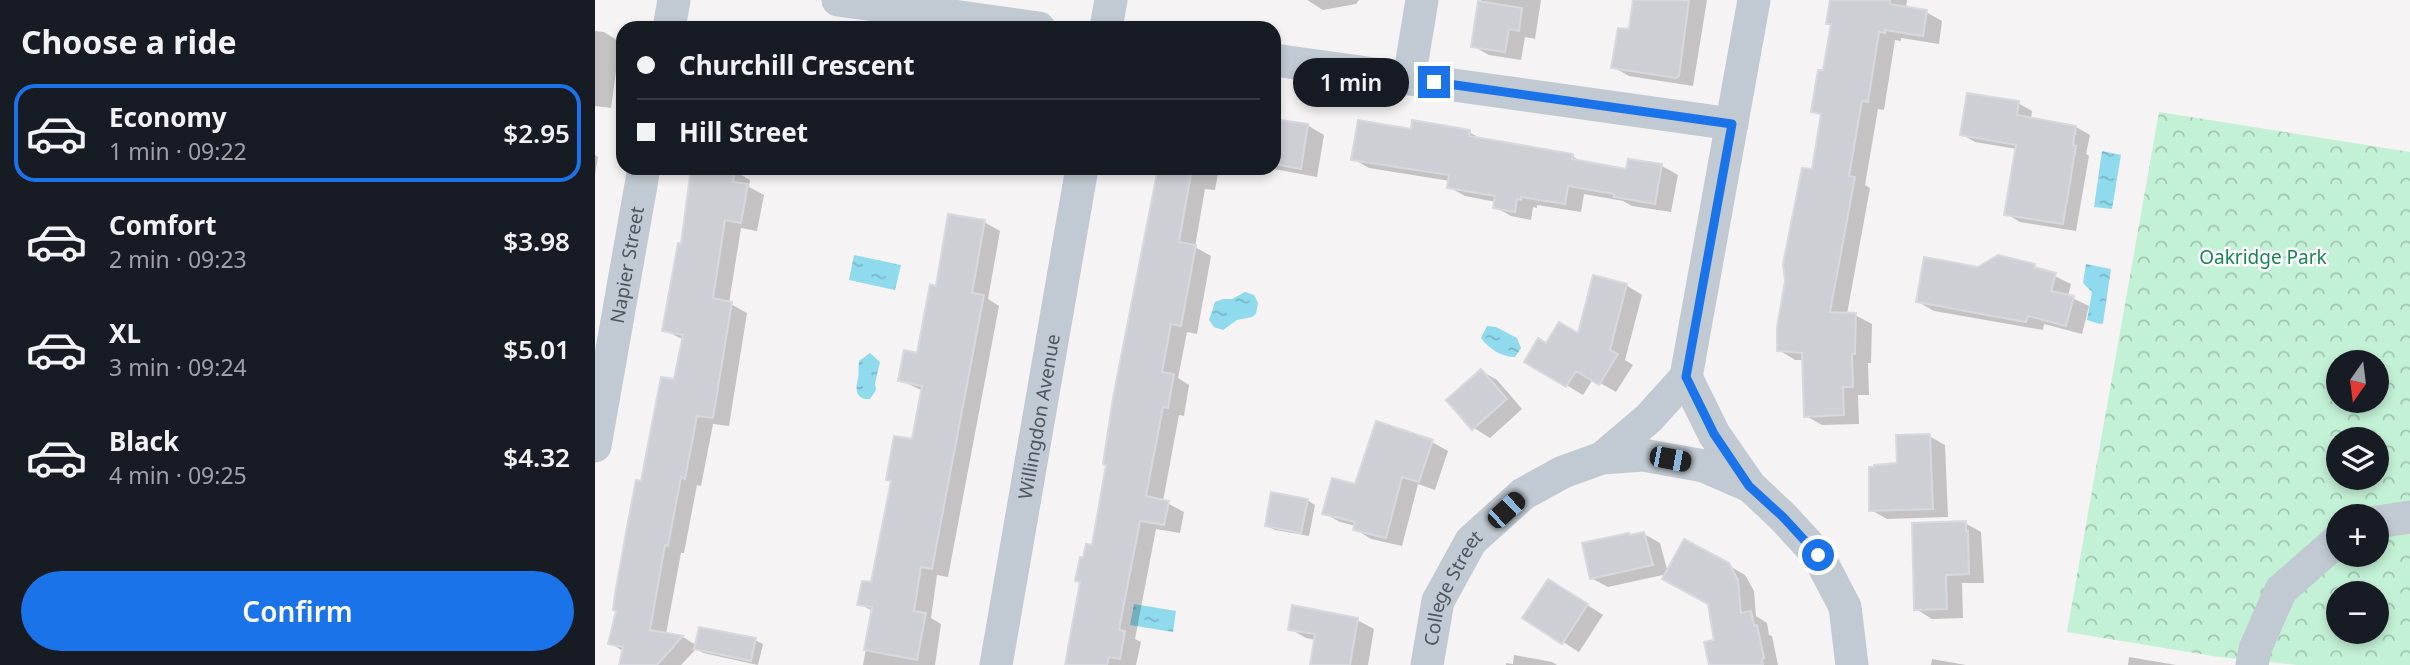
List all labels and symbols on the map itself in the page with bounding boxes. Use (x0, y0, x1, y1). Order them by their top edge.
callout: 1 min (1294, 57, 1409, 106)
route end (1418, 66, 1450, 98)
street label: Napier Street (604, 204, 650, 325)
park label: Oakridge Park (2199, 244, 2327, 270)
street label: Willingdon Avenue (1012, 332, 1066, 501)
north arrow (2326, 350, 2389, 413)
car (1648, 445, 1693, 473)
car (1484, 488, 1529, 532)
street label: College Street (1418, 524, 1488, 648)
route start (1802, 539, 1834, 571)

